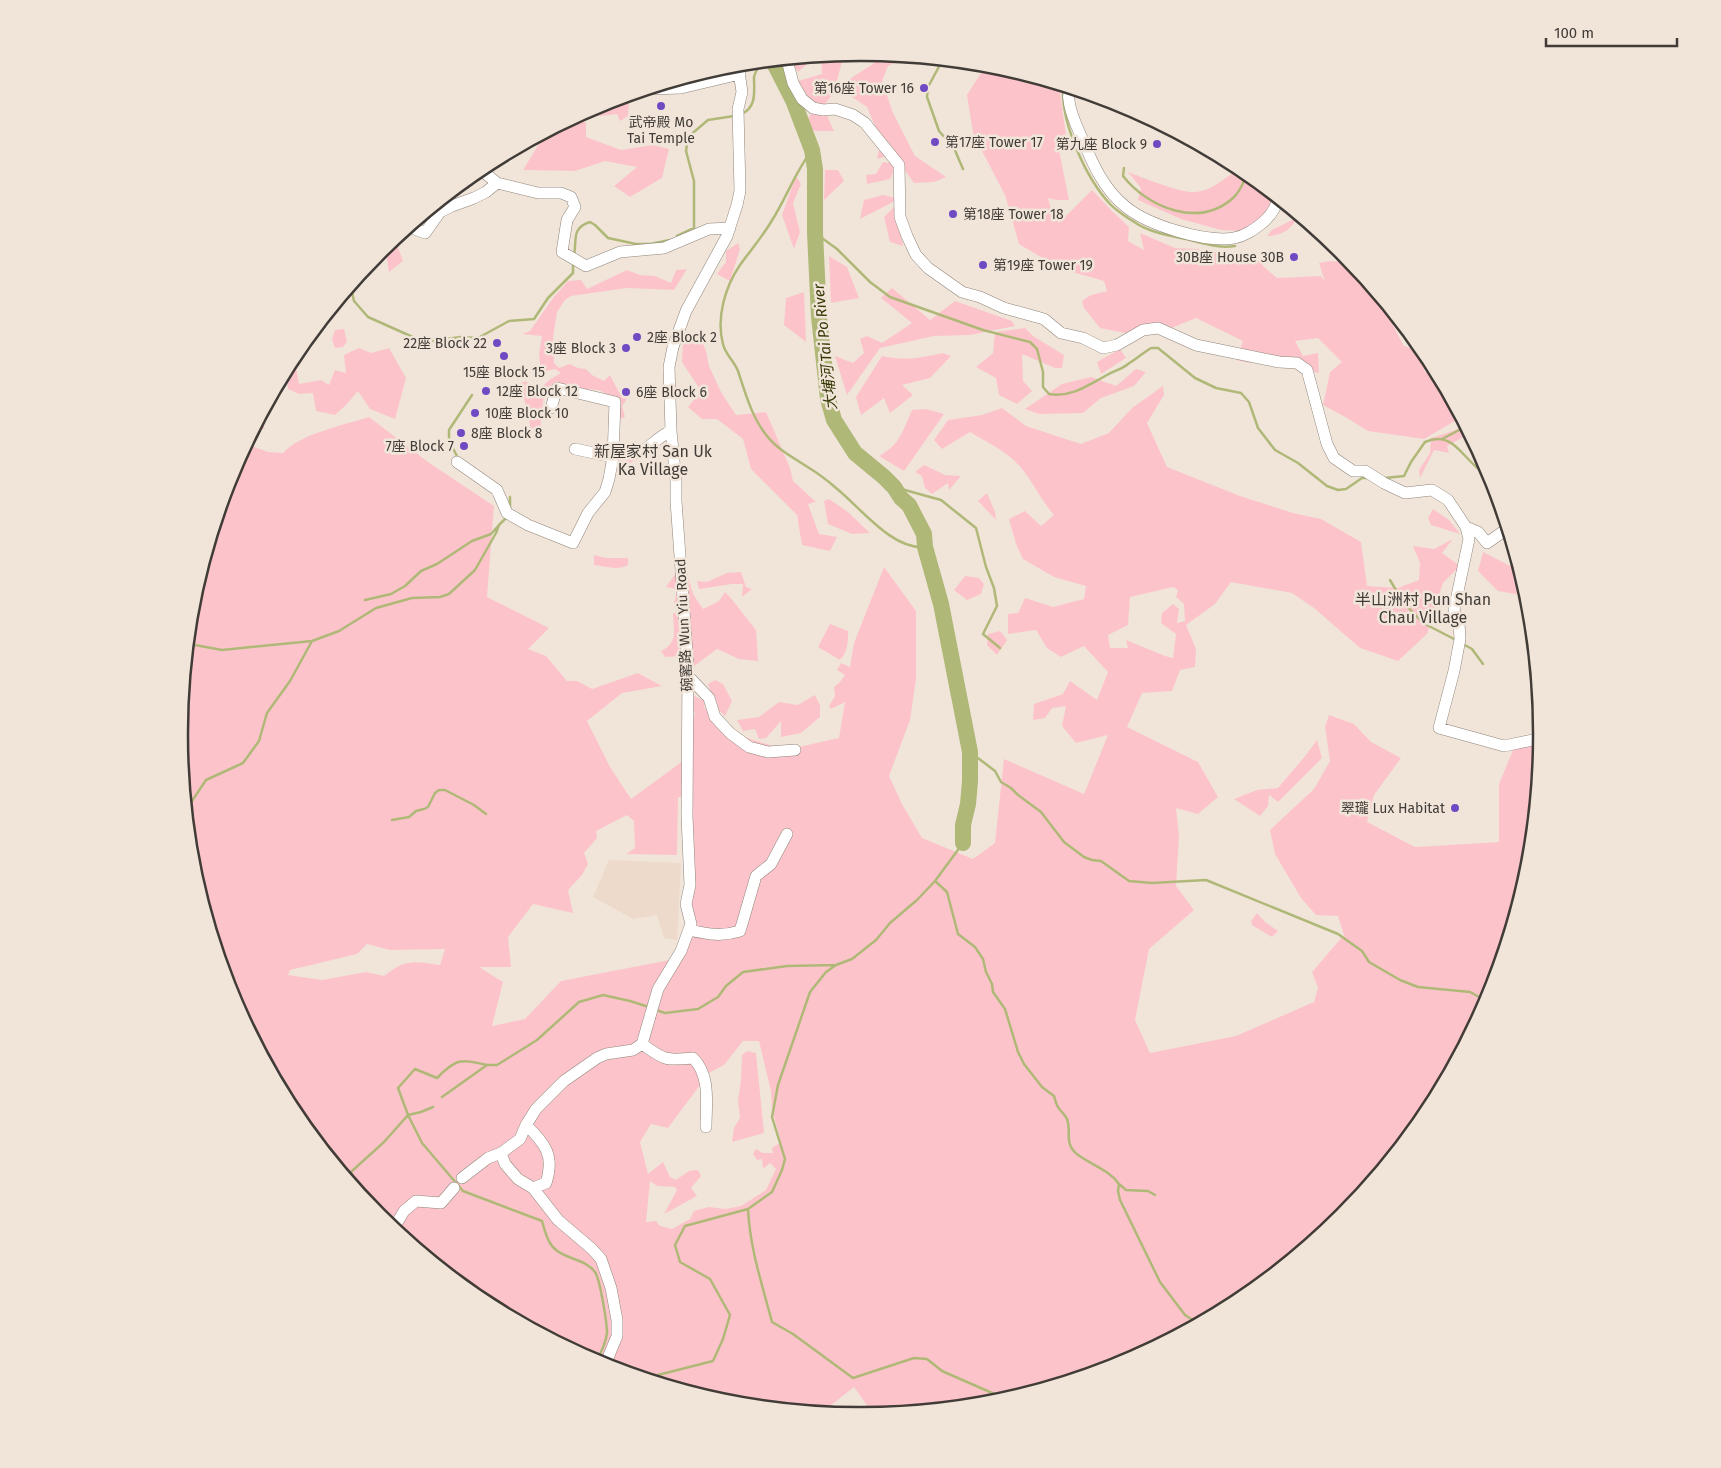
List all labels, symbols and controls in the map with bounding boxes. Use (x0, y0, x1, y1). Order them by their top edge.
scale bar (1546, 15, 1677, 47)
text: 100 m (1554, 24, 1594, 42)
place label: 第16座 Tower 16 (814, 80, 914, 97)
marker: 第16座 Tower 16 (918, 82, 930, 94)
marker: 武帝殿 Mo Tai Temple (655, 100, 667, 112)
place label: 武帝殿 Mo Tai Temple (627, 114, 695, 147)
place label: 第17座 Tower 17 (945, 134, 1043, 151)
marker: 第17座 Tower 17 (929, 136, 941, 148)
place label: 第九座 Block 9 (1056, 136, 1147, 153)
marker: 第九座 Block 9 (1151, 138, 1163, 150)
place label: 第18座 Tower 18 (963, 206, 1064, 223)
marker: 第18座 Tower 18 (947, 208, 959, 220)
place label: 30B座 House 30B (1176, 249, 1284, 266)
marker: 30B座 House 30B (1288, 251, 1300, 263)
place label: 第19座 Tower 19 (993, 257, 1093, 274)
marker: 第19座 Tower 19 (977, 259, 989, 271)
water label: 大埔河 Tai Po River (809, 282, 841, 411)
place label: 2座 Block 2 (647, 329, 717, 346)
marker: 2座 Block 2 (631, 331, 643, 343)
place label: 22座 Block 22 (403, 335, 487, 352)
marker: 22座 Block 22 (491, 337, 503, 349)
place label: 3座 Block 3 (546, 340, 616, 357)
marker: 3座 Block 3 (620, 342, 632, 354)
marker: 15座 Block 15 (498, 350, 510, 362)
place label: 15座 Block 15 (463, 364, 545, 381)
place label: 12座 Block 12 (496, 383, 578, 400)
place label: 6座 Block 6 (636, 384, 707, 401)
marker: 12座 Block 12 (480, 385, 492, 397)
marker: 6座 Block 6 (620, 386, 632, 398)
place label: 10座 Block 10 (485, 405, 569, 422)
marker: 10座 Block 10 (469, 407, 481, 419)
place label: 8座 Block 8 (471, 425, 543, 442)
marker: 8座 Block 8 (455, 427, 467, 439)
place label: 7座 Block 7 (386, 438, 454, 455)
marker: 7座 Block 7 (458, 440, 470, 452)
district label: 新屋家村 San Uk Ka Village (594, 442, 713, 479)
street label: 碗窰路 Wun Yiu Road (672, 558, 696, 692)
district label: 半山洲村 Pun Shan Chau Village (1355, 590, 1491, 627)
place label: 翠瓏 Lux Habitat (1341, 800, 1446, 817)
marker: 翠瓏 Lux Habitat (1449, 802, 1461, 814)

